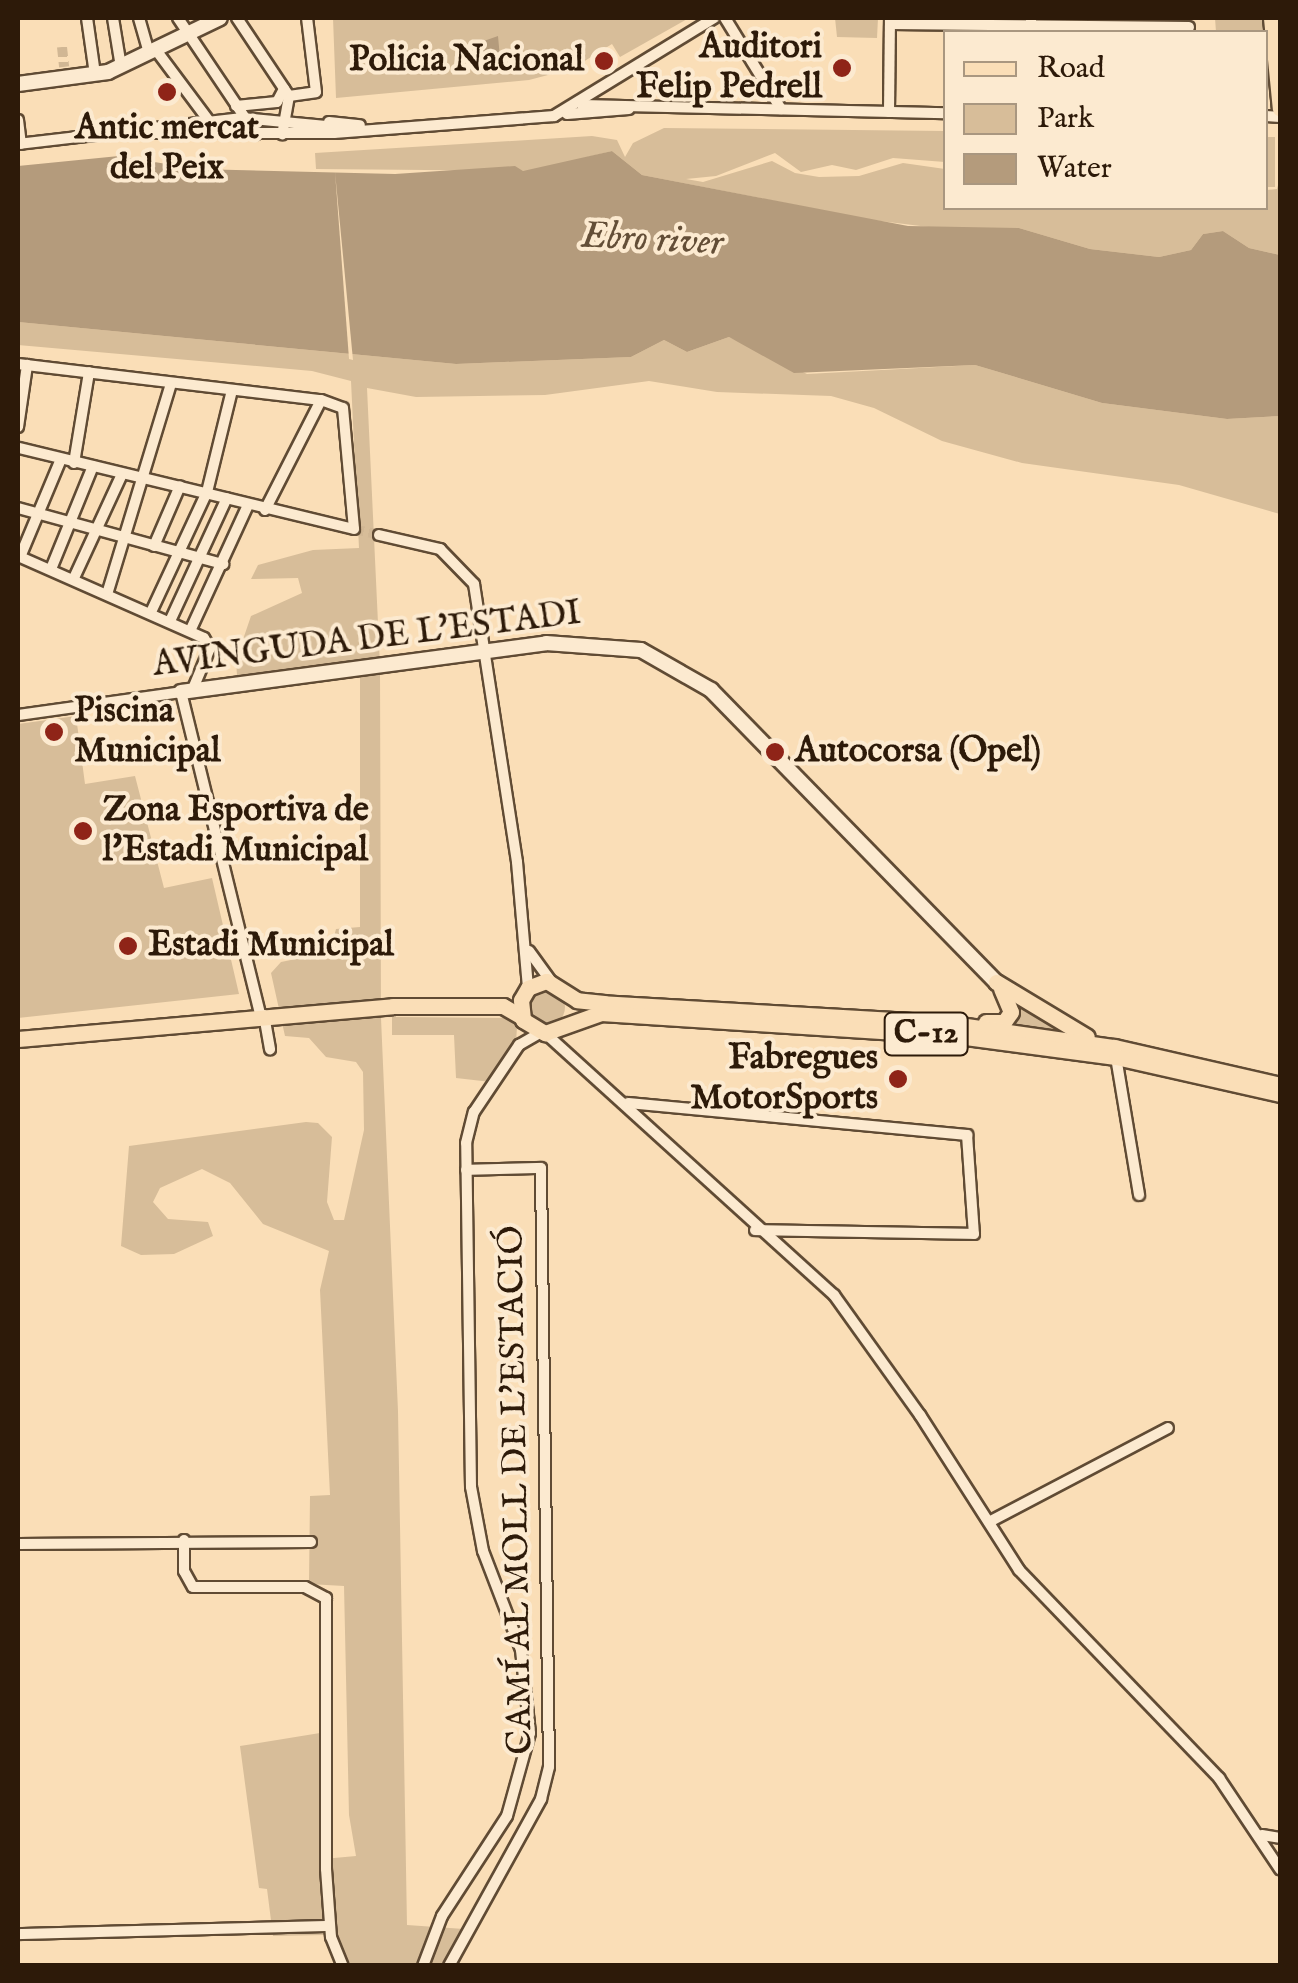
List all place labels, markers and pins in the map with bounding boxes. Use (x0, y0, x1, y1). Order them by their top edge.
place label: Auditori Felip Pedrell (636, 27, 822, 109)
place label: Policia Nacional (349, 40, 584, 82)
marker: Policia Nacional (593, 50, 615, 72)
marker: Auditori Felip Pedrell (831, 57, 853, 79)
marker: Antic mercat del Peix (156, 81, 178, 103)
place label: Antic mercat del Peix (75, 108, 259, 190)
place label: Piscina Municipal (74, 691, 221, 773)
marker: Piscina Municipal (43, 721, 65, 743)
place label: Autocorsa (Opel) (795, 731, 1041, 773)
marker: Autocorsa (Opel) (764, 741, 786, 763)
place label: Zona Esportiva de l'Estadi Municipal (103, 790, 369, 872)
marker: Zona Esportiva de l'Estadi Municipal (72, 820, 94, 842)
place label: Estadi Municipal (148, 925, 394, 967)
marker: Estadi Municipal (117, 935, 139, 957)
place label: Fabregues MotorSports (690, 1038, 878, 1120)
marker: Fabregues MotorSports (887, 1068, 909, 1090)

